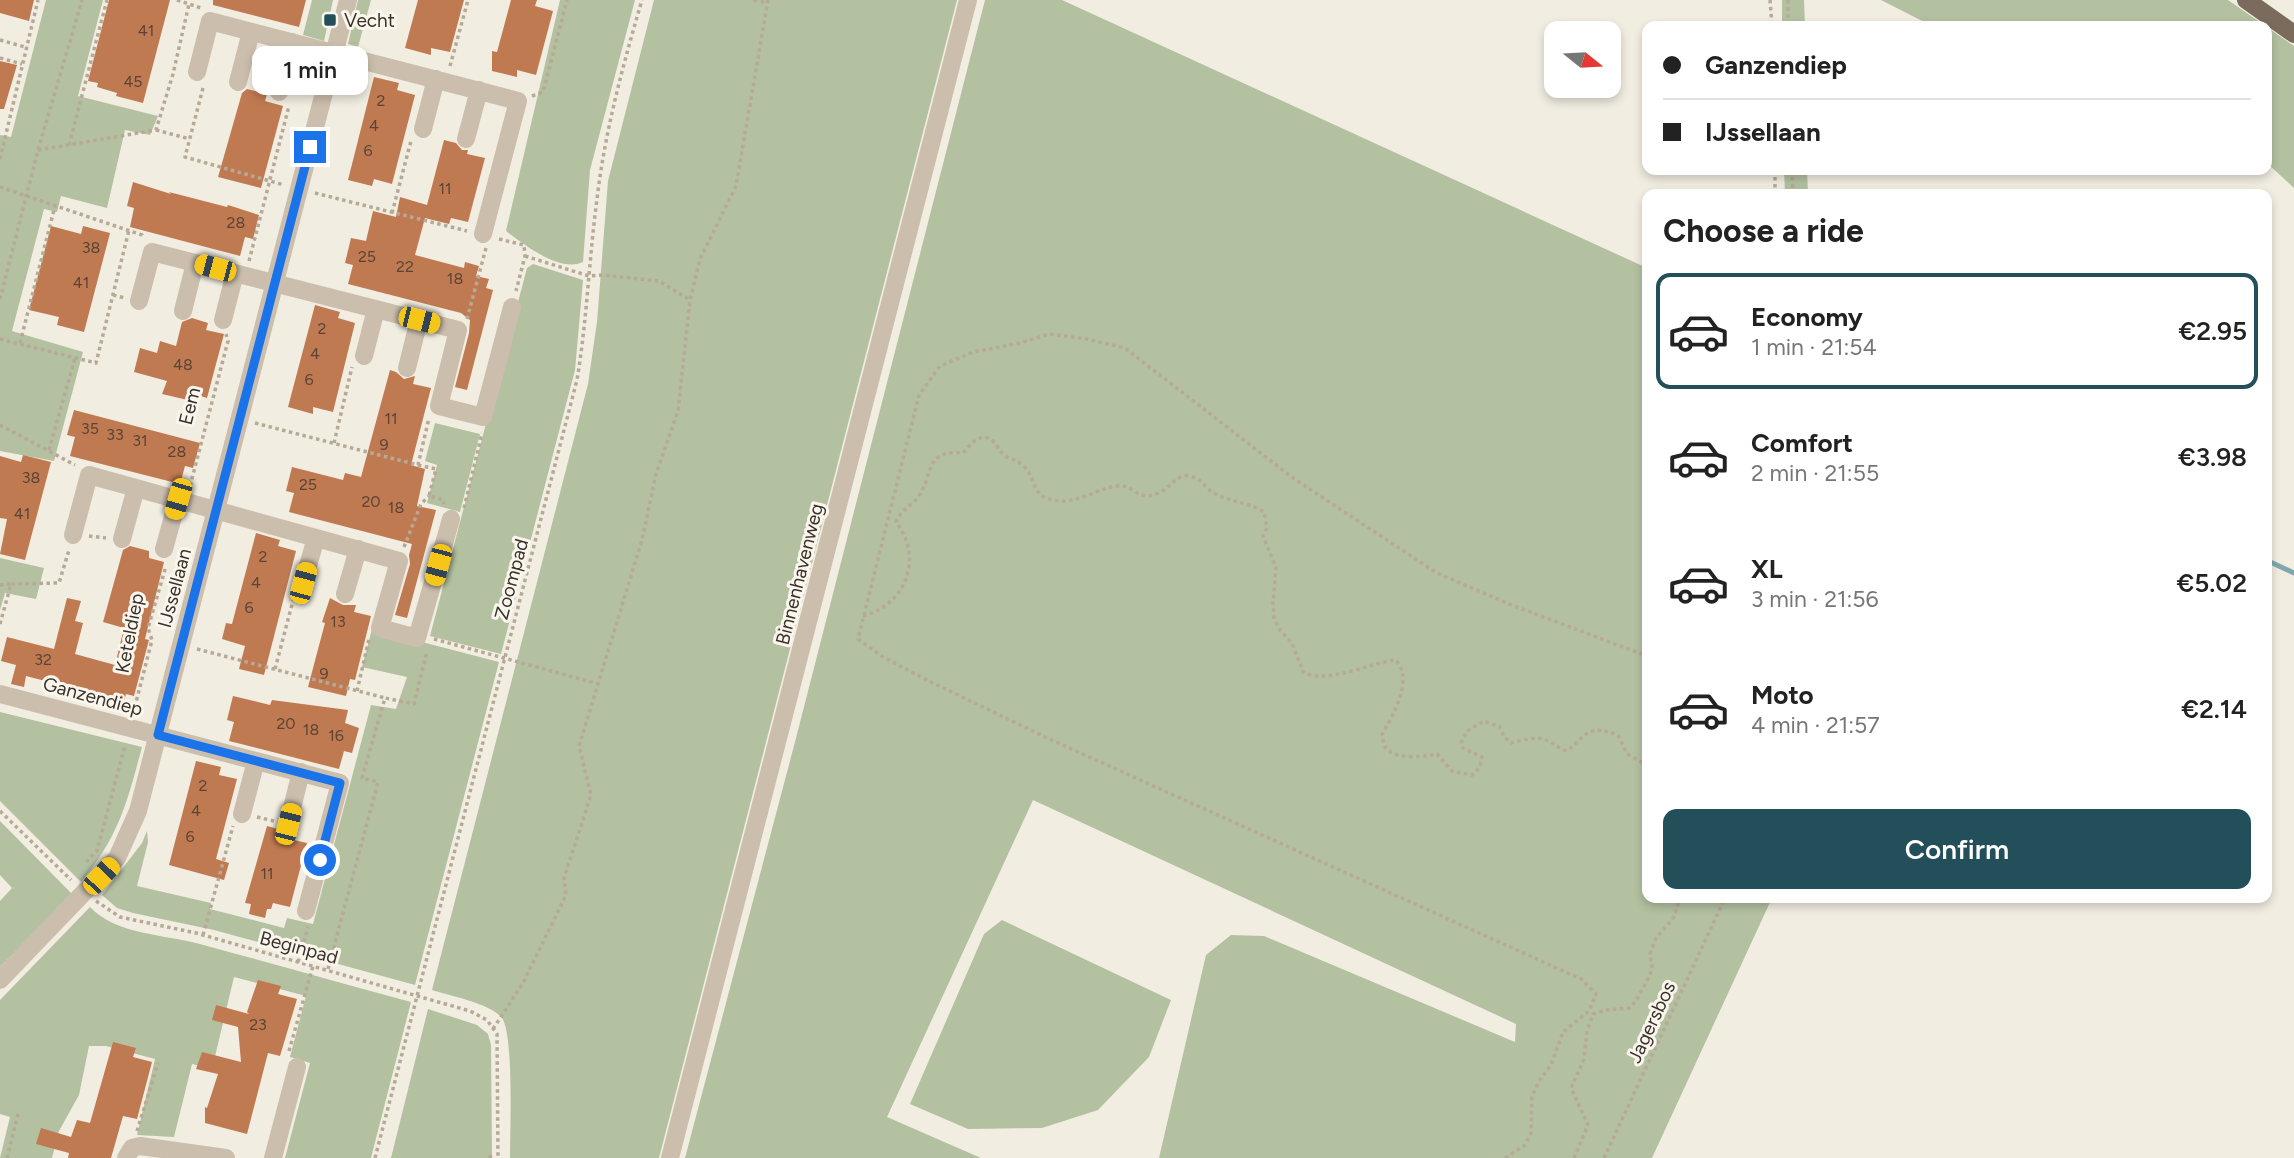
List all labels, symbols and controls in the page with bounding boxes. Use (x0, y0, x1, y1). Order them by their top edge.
place label: Vecht (344, 9, 395, 32)
marker: Vecht (322, 12, 338, 28)
house number: 41 (138, 21, 154, 40)
north arrow (1544, 21, 1620, 98)
map controls (1544, 21, 1621, 98)
callout: 1 min (252, 46, 368, 94)
text: Ganzendiep (1705, 49, 1847, 81)
text: 1 min (283, 56, 337, 84)
house number: 45 (123, 72, 143, 91)
house number: 2 (377, 91, 385, 110)
house number: 4 (369, 116, 379, 135)
text: IJssellaan (1705, 116, 1821, 148)
route end (294, 131, 326, 163)
house number: 6 (363, 141, 373, 160)
house number: 11 (438, 179, 452, 198)
text: Choose a ride (1663, 212, 1864, 250)
house number: 28 (227, 213, 245, 232)
house number: 38 (82, 238, 100, 257)
house number: 25 (358, 247, 376, 266)
car (192, 252, 239, 284)
house number: 22 (396, 257, 414, 276)
house number: 18 (447, 269, 463, 288)
house number: 41 (73, 273, 89, 292)
icon: car (1667, 300, 1730, 363)
text: Economy (1751, 301, 1863, 333)
car (397, 305, 442, 335)
text: €2.95 (2178, 315, 2247, 347)
house number: 2 (318, 319, 326, 338)
text: 1 min · 21:54 (1751, 333, 1877, 361)
house number: 4 (310, 344, 320, 363)
house number: 48 (173, 355, 193, 374)
house number: 6 (304, 370, 314, 389)
street label: Eem (174, 385, 205, 427)
house number: 11 (384, 409, 398, 428)
house number: 35 (81, 419, 99, 438)
house number: 33 (106, 425, 124, 444)
icon: car (1667, 426, 1730, 489)
text: Comfort (1751, 427, 1853, 459)
house number: 31 (132, 431, 148, 450)
house number: 9 (379, 435, 389, 454)
text: €3.98 (2178, 441, 2247, 473)
house number: 28 (168, 442, 186, 461)
text: 2 min · 21:55 (1751, 459, 1879, 487)
house number: 38 (22, 468, 40, 487)
house number: 25 (299, 475, 317, 494)
car (163, 476, 194, 522)
house number: 20 (361, 492, 381, 511)
house number: 18 (388, 498, 404, 517)
street label: Binnenhavenweg (771, 501, 828, 647)
house number: 41 (14, 504, 30, 523)
street label: Zoompad (490, 536, 533, 622)
car (423, 542, 454, 588)
street label: IJssellaan (153, 546, 196, 630)
house number: 2 (259, 547, 267, 566)
icon: car (1667, 552, 1730, 615)
text: XL (1751, 553, 1783, 585)
car (288, 560, 319, 606)
text: €5.02 (2177, 567, 2247, 599)
house number: 4 (251, 573, 261, 592)
text: 3 min · 21:56 (1751, 585, 1879, 613)
street label: Keteldiep (111, 591, 148, 675)
house number: 6 (244, 598, 254, 617)
house number: 13 (330, 612, 346, 631)
house number: 32 (34, 650, 52, 669)
house number: 9 (319, 664, 329, 683)
street label: Ganzendiep (41, 672, 145, 721)
icon: car (1667, 678, 1730, 741)
text: Moto (1751, 679, 1814, 711)
text: €2.14 (2181, 693, 2247, 725)
text: 4 min · 21:57 (1751, 711, 1880, 739)
house number: 20 (276, 714, 296, 733)
house number: 18 (303, 720, 319, 739)
house number: 16 (328, 726, 344, 745)
house number: 2 (199, 776, 207, 795)
house number: 4 (191, 801, 201, 820)
car (273, 801, 304, 847)
button: Confirm (1663, 809, 2251, 889)
house number: 6 (185, 827, 195, 846)
route start (304, 844, 336, 876)
car (79, 853, 124, 899)
house number: 11 (260, 864, 274, 883)
street label: Beginpad (257, 926, 341, 969)
street label: Jagersbos (1623, 978, 1680, 1067)
house number: 23 (249, 1015, 267, 1034)

